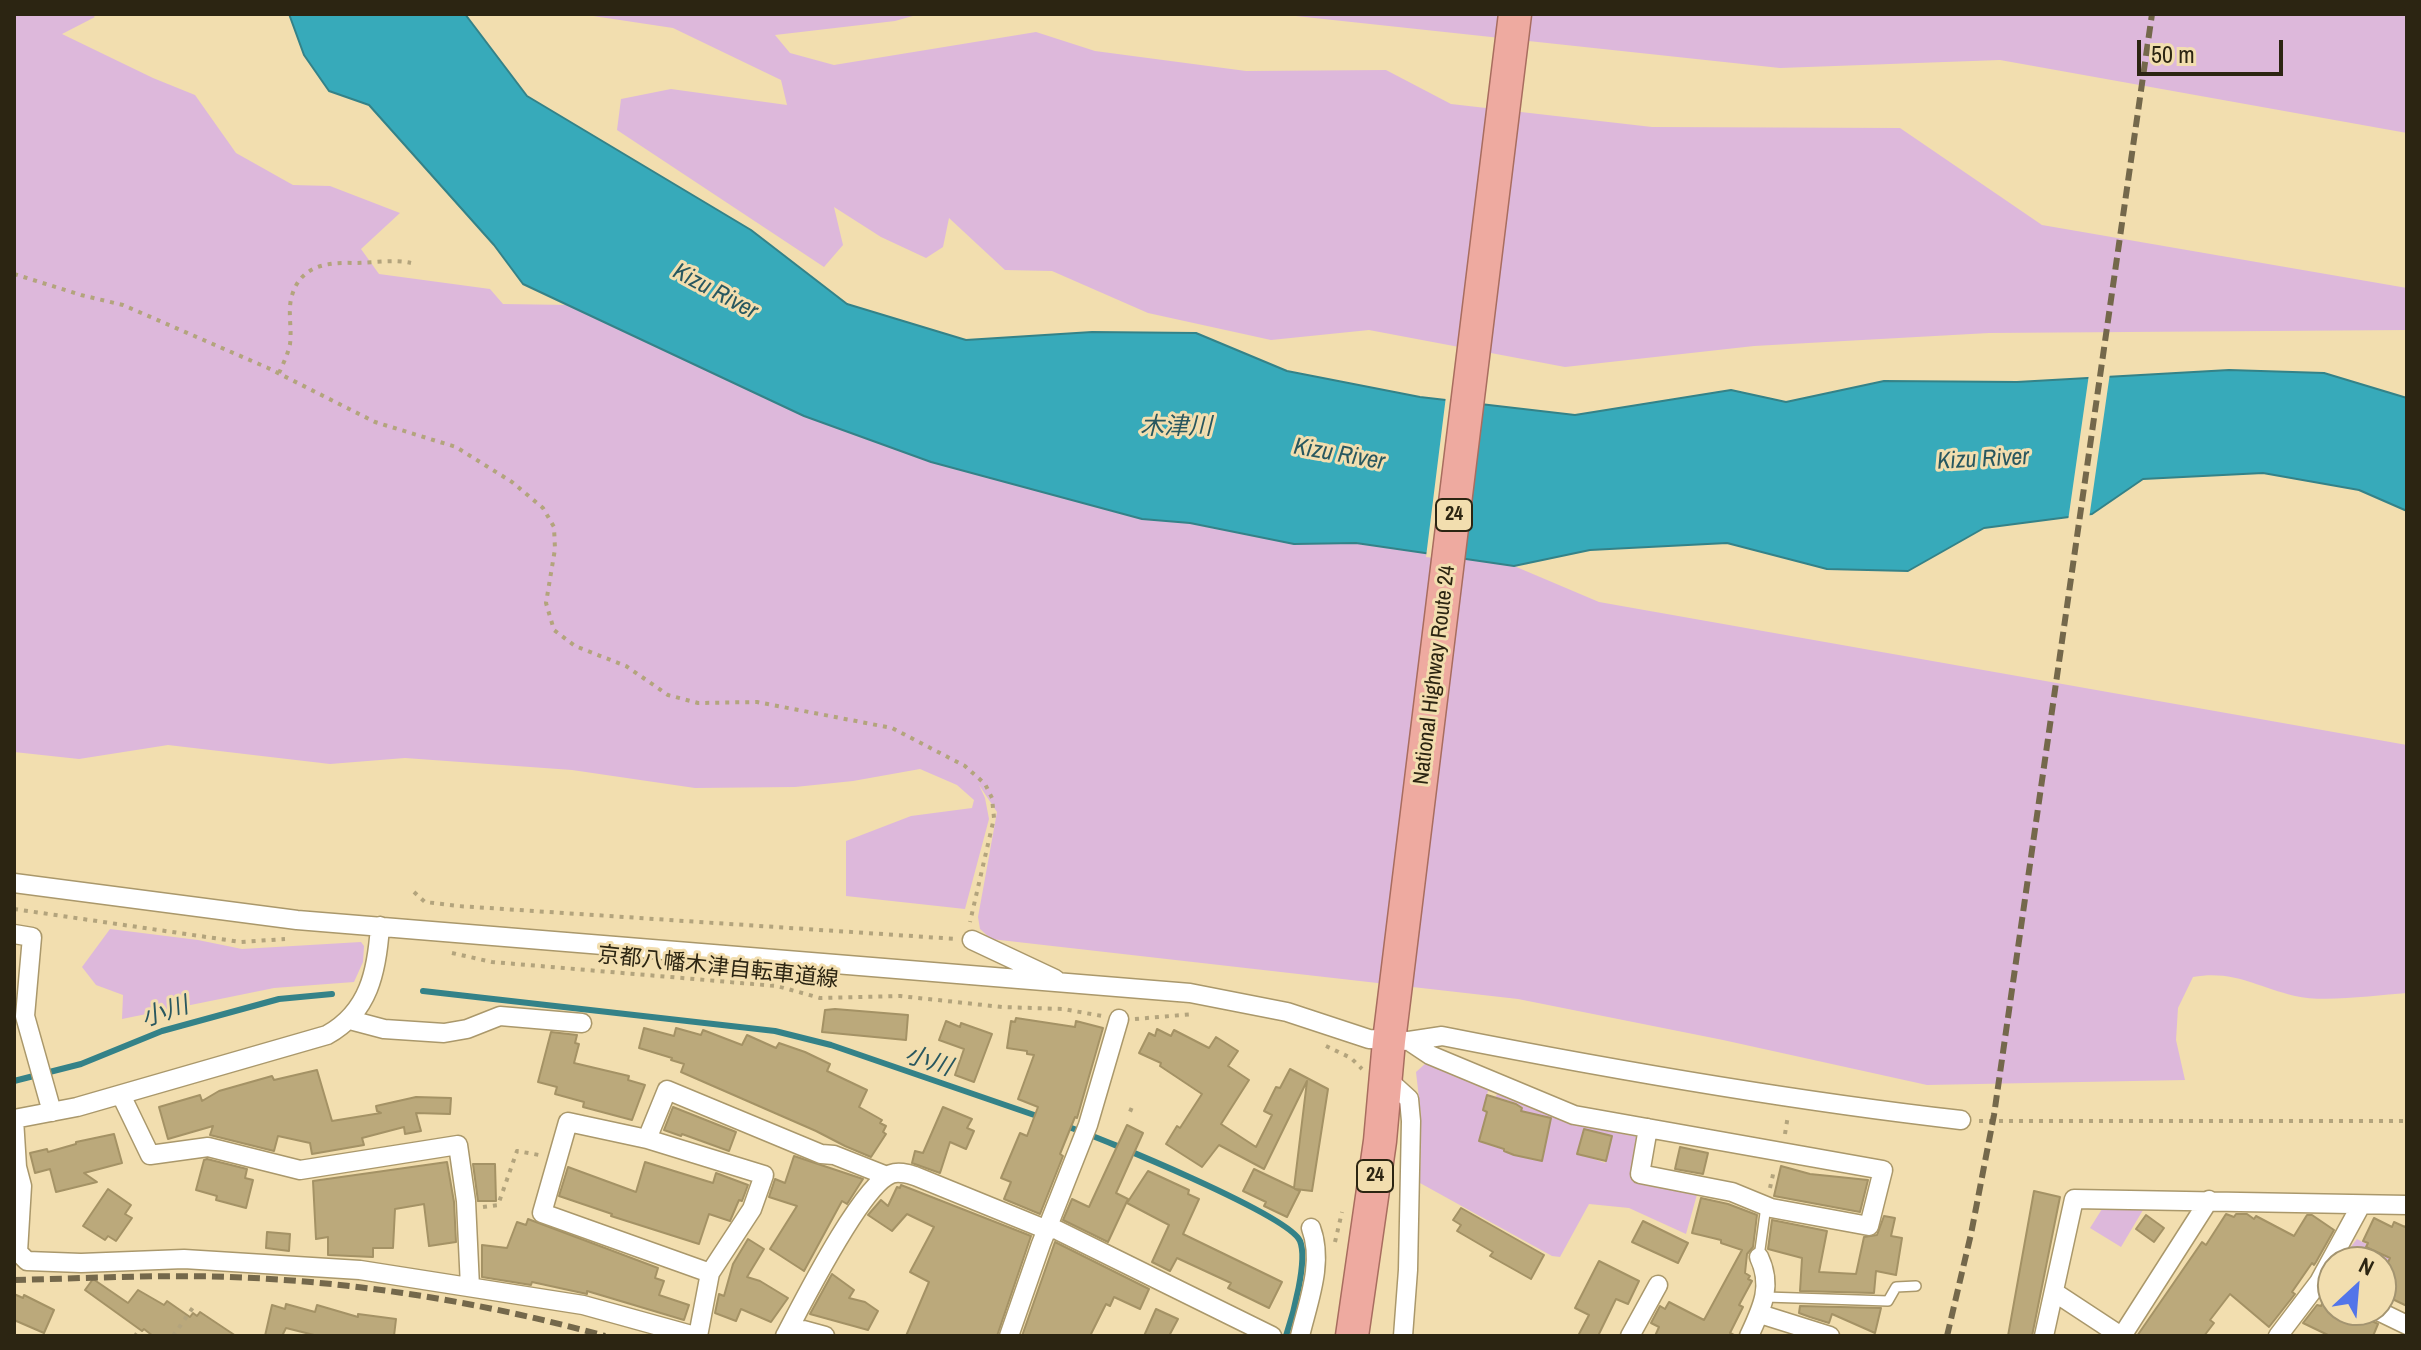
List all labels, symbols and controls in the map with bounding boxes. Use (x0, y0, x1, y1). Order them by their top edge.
scale bar (2141, 24, 2287, 74)
text: 50 m (2151, 38, 2195, 70)
water label: Kizu River (668, 258, 762, 326)
water label: 木津川 (1140, 414, 1212, 442)
water label: Kizu River (1291, 433, 1387, 477)
water label: Kizu River (1936, 443, 2030, 477)
road number: 24 (1436, 499, 1472, 531)
street label: National Highway Route 24 (1408, 564, 1462, 786)
street label: 京都八幡木津自転車道線 (596, 942, 840, 994)
water label: 小川 (138, 992, 192, 1034)
water label: 小川 (901, 1041, 955, 1083)
road number: 24 (1357, 1160, 1393, 1192)
north arrow (2317, 1246, 2397, 1326)
text: N (2354, 1250, 2379, 1283)

